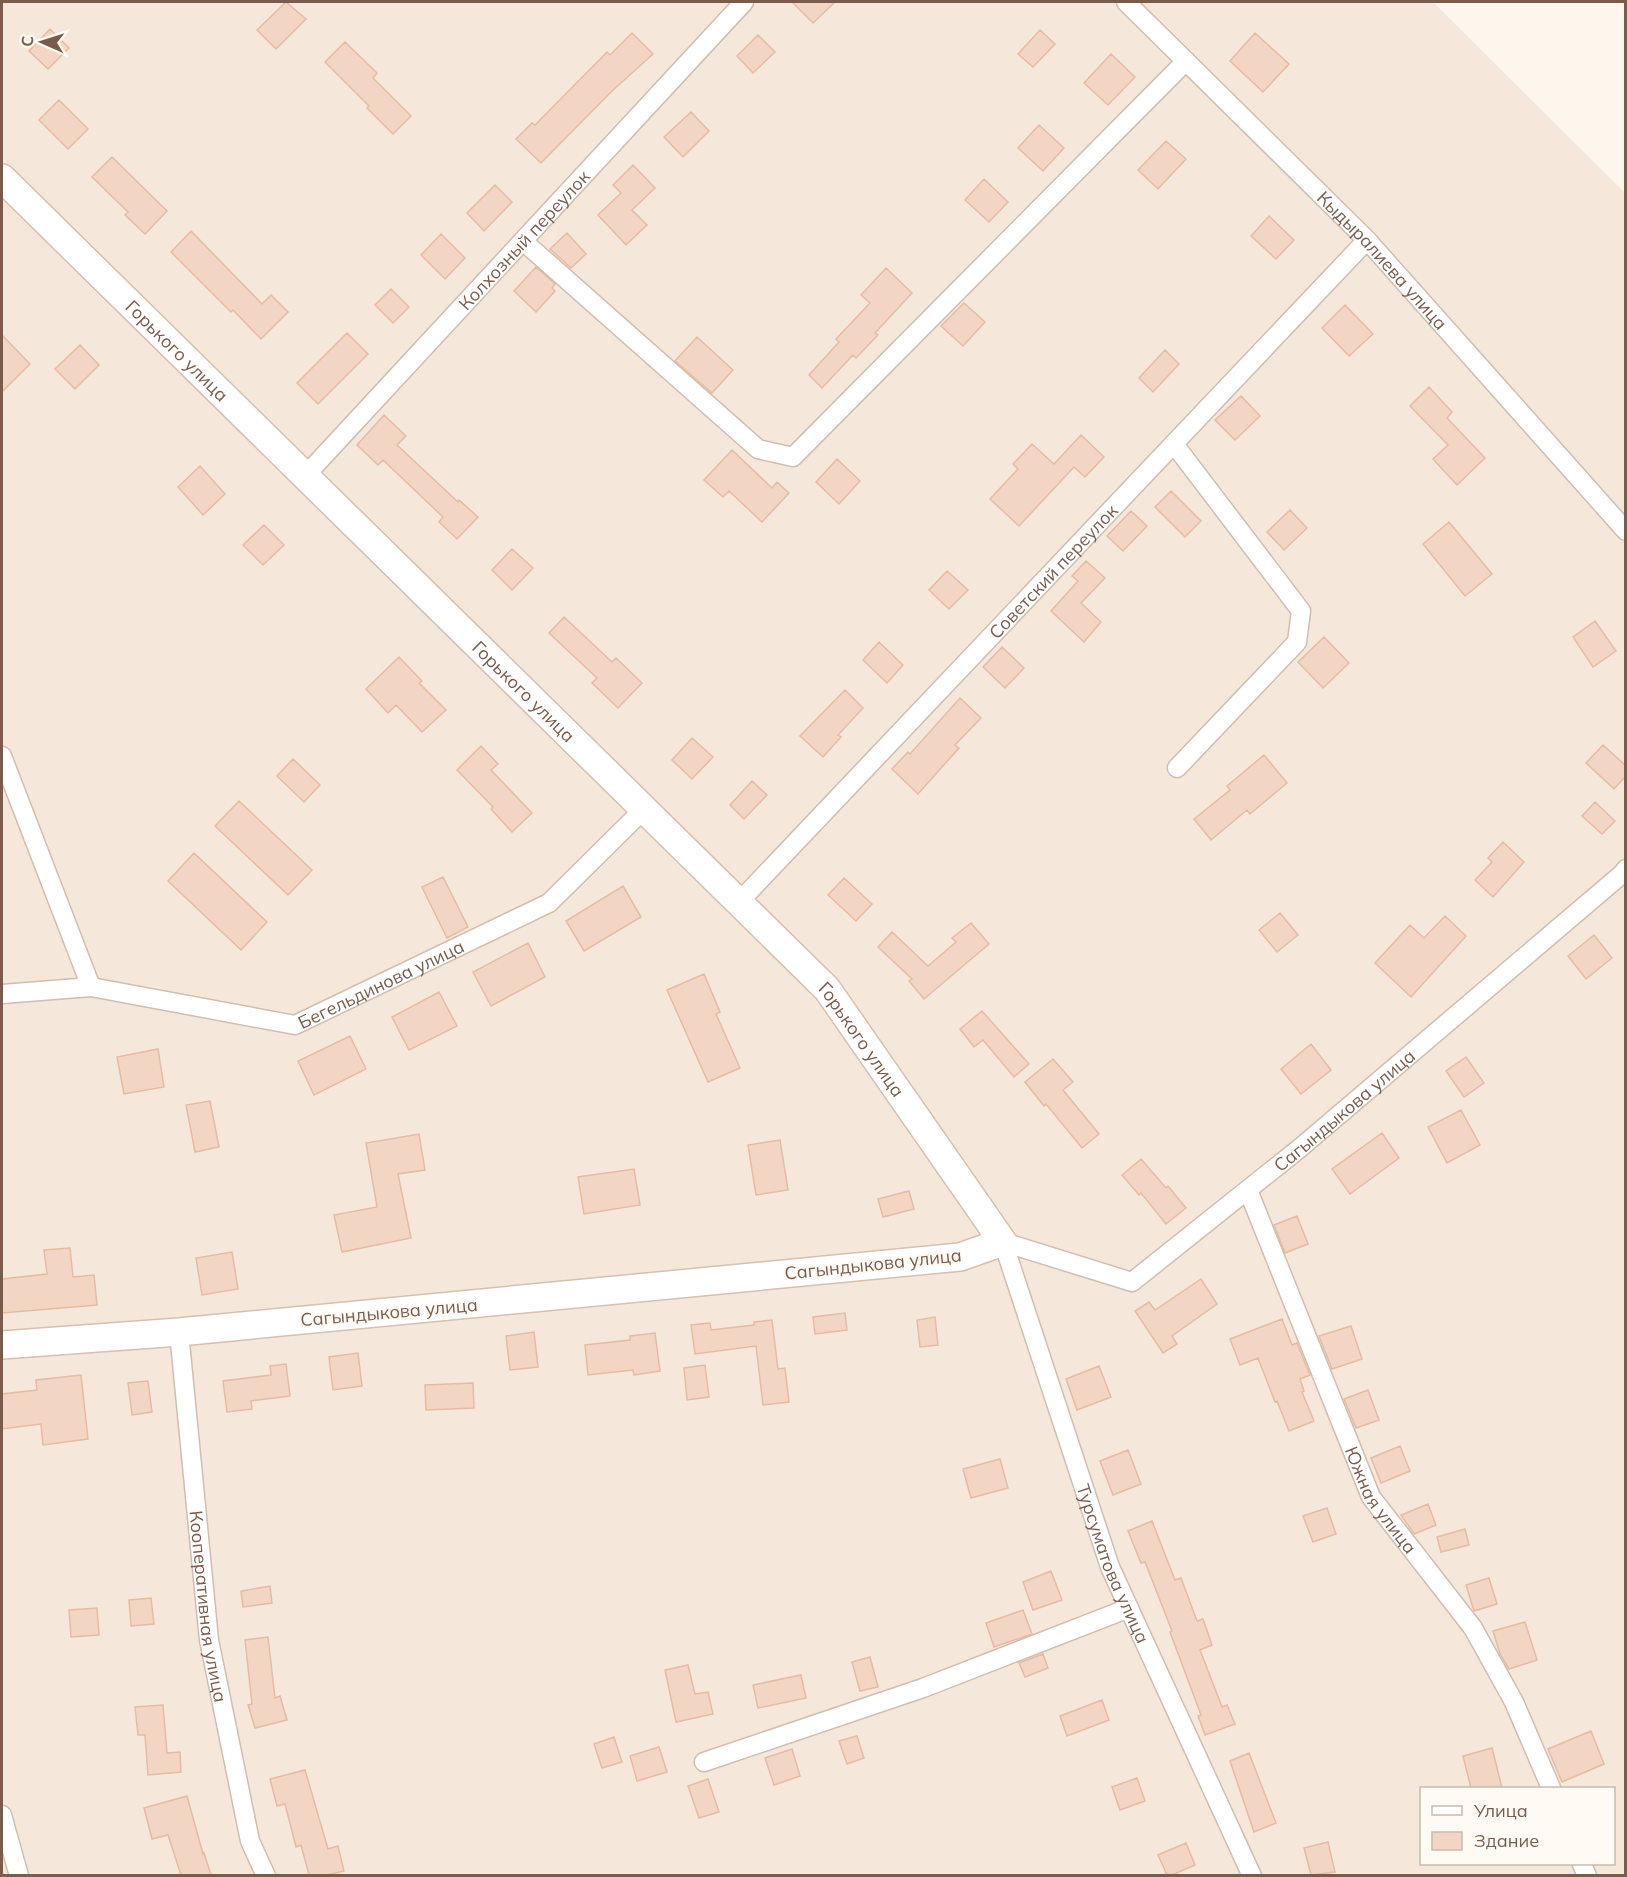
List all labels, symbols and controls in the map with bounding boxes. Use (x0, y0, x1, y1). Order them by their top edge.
north arrow (12, 12, 72, 72)
text: С (17, 35, 37, 47)
street label: Колхозный переулок (453, 165, 595, 315)
street label: Кыдыралиева улица (1312, 186, 1453, 334)
street label: Горького улица (121, 295, 234, 406)
street label: Советский переулок (984, 499, 1122, 643)
street label: Горького улица (468, 636, 580, 747)
street label: Бегельдинова улица (294, 934, 468, 1033)
street label: Горького улица (814, 976, 910, 1101)
street label: Сагындыкова улица (1269, 1044, 1419, 1176)
street label: Сагындыкова улица (783, 1243, 963, 1285)
street label: Сагындыкова улица (299, 1293, 479, 1331)
street label: Южная улица (1340, 1443, 1422, 1558)
street label: Турсуматова улица (1072, 1481, 1155, 1647)
street label: Кооперативная улица (185, 1509, 233, 1704)
legend (1420, 1787, 1615, 1865)
text: Улица (1473, 1799, 1528, 1822)
text: Здание (1474, 1829, 1539, 1852)

